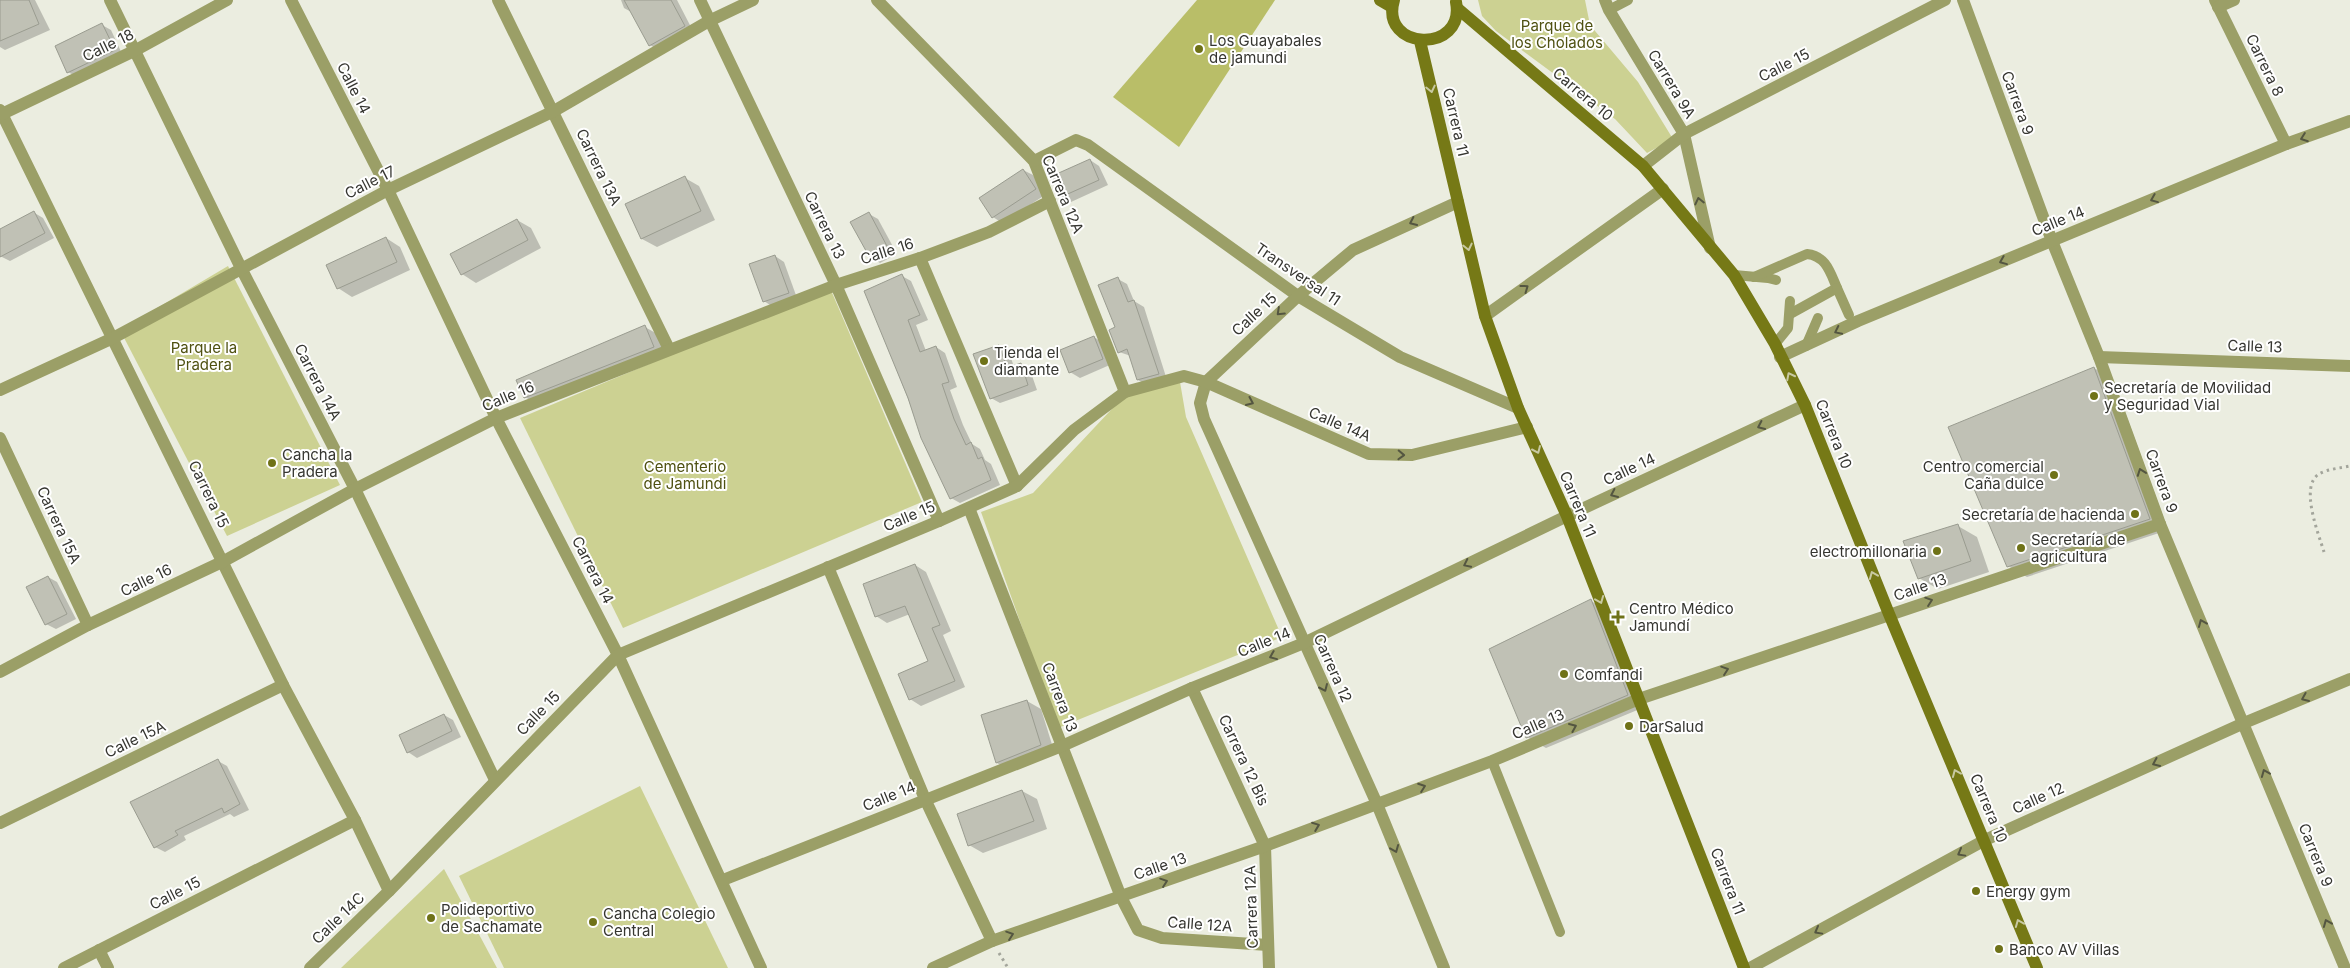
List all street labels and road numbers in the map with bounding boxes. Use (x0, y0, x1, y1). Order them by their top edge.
street label: Calle 18 (79, 24, 137, 66)
street label: Carrera 8 (2242, 31, 2288, 99)
street label: Calle 15 (1755, 44, 1813, 86)
street label: Carrera 9A (1644, 46, 1700, 122)
street label: Calle 14 (333, 59, 375, 117)
street label: Carrera 10 (1549, 63, 1617, 125)
street label: Carrera 9 (1998, 68, 2038, 138)
street label: Carrera 11 (1439, 86, 1473, 158)
street label: Carrera 13A (572, 125, 626, 209)
street label: Carrera 12A (1038, 152, 1088, 236)
street label: Calle 17 (342, 161, 398, 203)
street label: Carrera 13 (800, 188, 850, 262)
street label: Calle 14 (2029, 202, 2087, 240)
street label: Calle 16 (858, 233, 916, 269)
street label: Transversal 11 (1252, 239, 1344, 309)
street label: Calle 15 (1227, 288, 1281, 340)
street label: Calle 13 (2227, 336, 2283, 356)
street label: Carrera 14A (291, 340, 345, 424)
street label: Calle 16 (479, 377, 537, 415)
street label: Carrera 10 (1811, 396, 1857, 472)
street label: Calle 14A (1306, 402, 1374, 446)
street label: Carrera 9 (2142, 446, 2182, 516)
street label: Calle 14 (1600, 449, 1658, 489)
street label: Carrera 15 (184, 457, 234, 531)
street label: Carrera 11 (1556, 468, 1600, 540)
street label: Carrera 15A (33, 483, 85, 567)
street label: Calle 15 (880, 497, 938, 535)
street label: Carrera 14 (568, 533, 618, 607)
street label: Calle 16 (117, 559, 175, 601)
street label: Calle 13 (1891, 569, 1949, 605)
street label: Calle 14 (1235, 623, 1293, 661)
street label: Carrera 12 (1309, 631, 1357, 705)
street label: Carrera 13 (1038, 659, 1082, 735)
street label: Calle 15 (512, 687, 564, 739)
street label: Calle 13 (1509, 705, 1567, 743)
street label: Carrera 12 Bis (1215, 711, 1273, 809)
street label: Calle 15A (102, 716, 168, 762)
street label: Carrera 10 (1966, 771, 2012, 845)
street label: Calle 14 (860, 777, 918, 815)
street label: Calle 12 (2009, 778, 2067, 818)
street label: Carrera 9 (2295, 820, 2337, 890)
street label: Carrera 11 (1707, 845, 1749, 917)
street label: Calle 13 (1131, 848, 1189, 884)
street label: Carrera 12A (1240, 865, 1262, 949)
street label: Calle 15 (146, 872, 204, 914)
street label: Calle 14C (308, 888, 368, 948)
street label: Calle 12A (1167, 912, 1233, 936)

